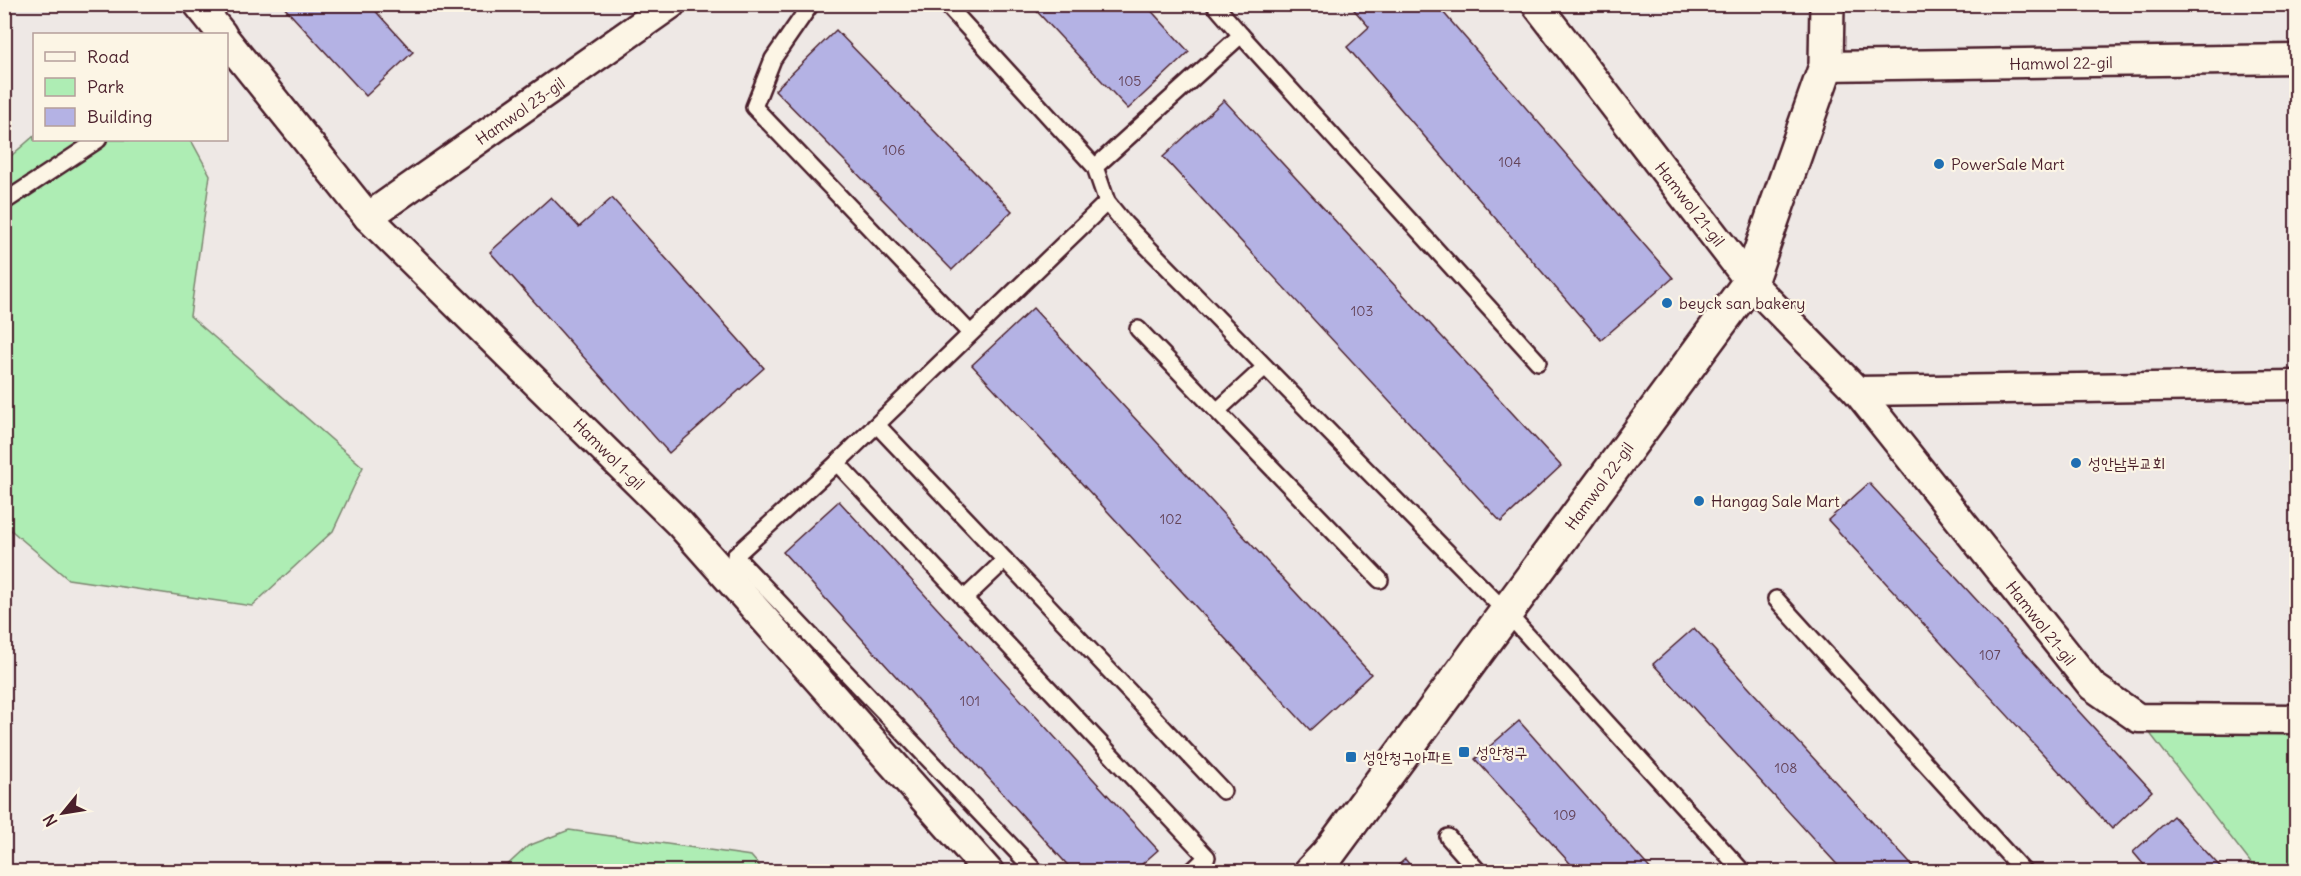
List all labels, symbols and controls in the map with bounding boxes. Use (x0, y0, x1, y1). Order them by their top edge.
legend (33, 33, 228, 141)
text: Road (87, 45, 130, 68)
street label: Hamwol 22-gil (2009, 52, 2113, 74)
house number: 105 (1119, 72, 1141, 90)
street label: Hamwol 23-gil (472, 73, 568, 149)
text: Park (87, 75, 124, 98)
text: Building (87, 105, 152, 128)
house number: 106 (883, 141, 905, 159)
house number: 104 (1499, 153, 1521, 171)
place label: PowerSale Mart (1951, 154, 2065, 174)
marker: PowerSale Mart (1932, 157, 1946, 171)
street label: Hamwol 21-gil (1651, 158, 1729, 250)
place label: beyck san bakery (1679, 293, 1805, 313)
marker: beyck san bakery (1660, 296, 1674, 310)
house number: 103 (1351, 302, 1373, 320)
street label: Hamwol 1-gil (569, 414, 649, 494)
street label: Hamwol 22-gil (1561, 438, 1637, 534)
place label: 성안남부교회 (2088, 453, 2165, 473)
marker: 성안남부교회 (2069, 456, 2083, 470)
place label: Hangag Sale Mart (1711, 491, 1840, 511)
marker: Hangag Sale Mart (1692, 494, 1706, 508)
house number: 102 (1160, 510, 1183, 528)
street label: Hamwol 21-gil (2002, 577, 2080, 669)
house number: 107 (1979, 646, 2001, 664)
house number: 101 (960, 692, 980, 710)
place label: 성안청구 (1476, 742, 1528, 762)
marker: 성안청구 (1457, 745, 1471, 759)
place label: 성안청구아파트 (1363, 747, 1453, 767)
marker: 성안청구아파트 (1344, 750, 1358, 764)
house number: 108 (1775, 759, 1797, 777)
north arrow (33, 783, 93, 843)
house number: 109 (1554, 806, 1576, 824)
text: N (39, 811, 61, 830)

